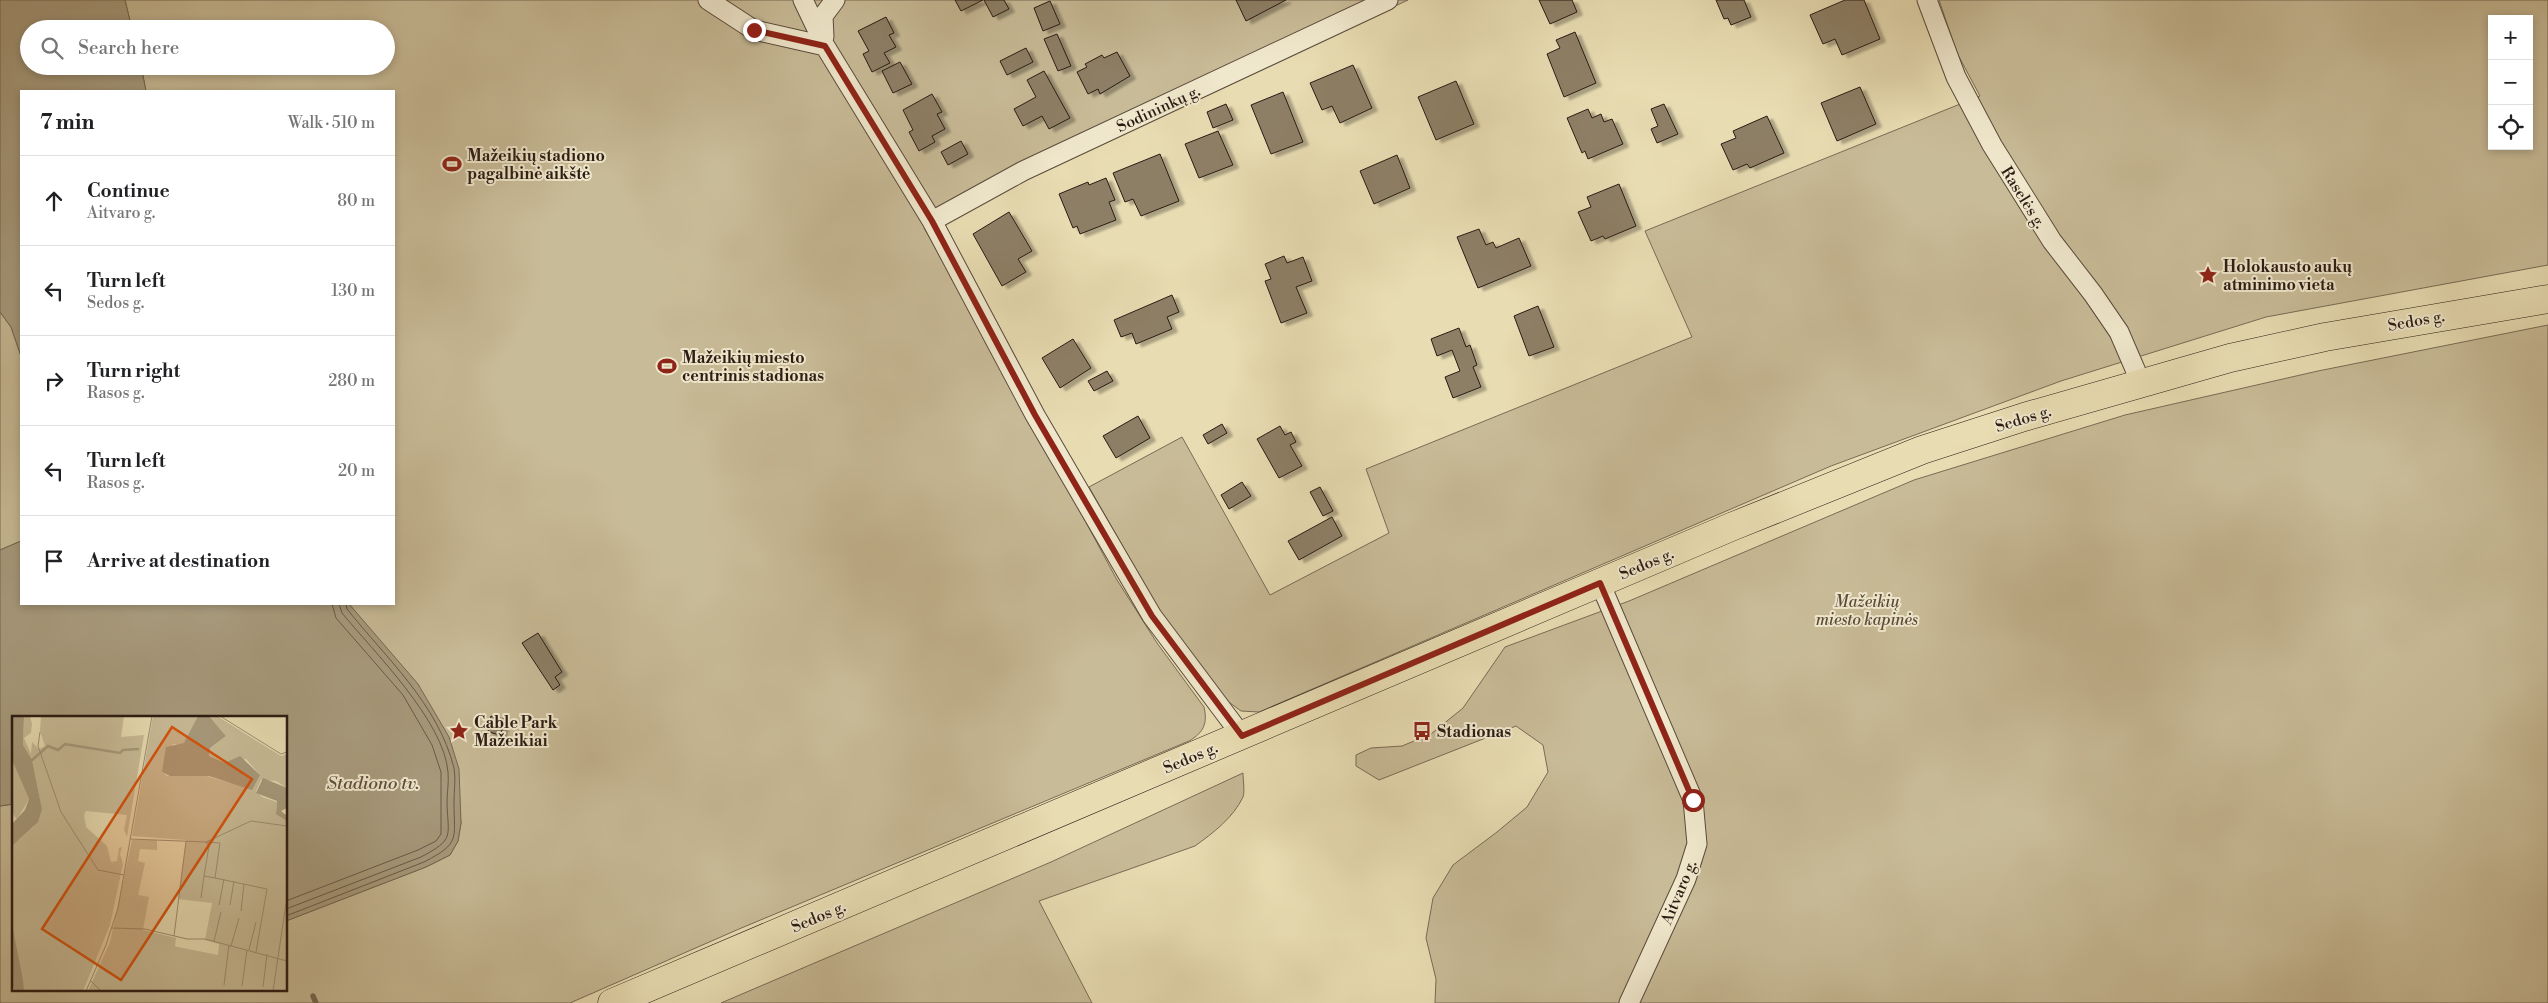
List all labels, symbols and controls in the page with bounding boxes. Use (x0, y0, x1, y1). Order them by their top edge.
map controls (2488, 15, 2533, 150)
button: + (2488, 15, 2533, 60)
route end (743, 19, 766, 42)
search box (20, 20, 395, 75)
icon: search (38, 34, 66, 62)
text: Search here (78, 36, 179, 60)
button: − (2488, 60, 2533, 105)
street label: Sodininkų g. (1113, 81, 1203, 137)
button: locate (2488, 105, 2533, 150)
text: 7 min (40, 110, 94, 136)
text: Walk · 510 m (288, 113, 375, 133)
place label: Mažeikių stadiono pagalbinė aikštė (467, 146, 605, 184)
sports icon: Mažeikių stadiono pagalbinė aikštė (441, 153, 463, 175)
street label: Raselės g. (1996, 163, 2050, 232)
text: Continue (87, 179, 170, 203)
icon: ahead (40, 187, 68, 215)
text: 80 m (337, 191, 375, 211)
text: Aitvaro g. (87, 203, 155, 223)
place label: Holokausto aukų atminimo vieta (2223, 257, 2352, 295)
place icon: Holokausto aukų atminimo vieta (2197, 264, 2219, 286)
text: Turn left (87, 269, 166, 293)
icon: left (40, 277, 68, 305)
text: 130 m (331, 281, 375, 301)
text: Sedos g. (87, 293, 144, 313)
street label: Sedos g. (2386, 306, 2446, 336)
place label: Mažeikių miesto centrinis stadionas (682, 348, 824, 386)
sports icon: Mažeikių miesto centrinis stadionas (656, 355, 678, 377)
text: Turn right (87, 359, 180, 383)
icon: right (40, 367, 68, 395)
text: 280 m (328, 371, 375, 391)
text: Rasos g. (87, 383, 145, 403)
street label: Sedos g. (1993, 401, 2054, 437)
text: Turn left (87, 449, 166, 473)
icon: left (40, 457, 68, 485)
text: 20 m (338, 461, 375, 481)
text: Rasos g. (87, 473, 145, 493)
street label: Sedos g. (1616, 544, 1677, 584)
icon: arrive (40, 547, 68, 575)
text: Arrive at destination (87, 549, 270, 573)
park label: Mažeikių miesto kapinės (1816, 592, 1918, 630)
place label: Cable Park Mažeikiai (474, 713, 558, 751)
inset map (12, 716, 288, 990)
place icon: Cable Park Mažeikiai (448, 720, 470, 742)
bus stop icon: Stadionas (1411, 720, 1433, 742)
place label: Stadionas (1437, 722, 1511, 742)
street label: Sedos g. (1160, 738, 1221, 778)
water label: Stadiono tv. (327, 772, 419, 795)
route start (1682, 789, 1705, 812)
street label: Aitvaro g. (1656, 857, 1701, 929)
street label: Sedos g. (788, 897, 849, 937)

